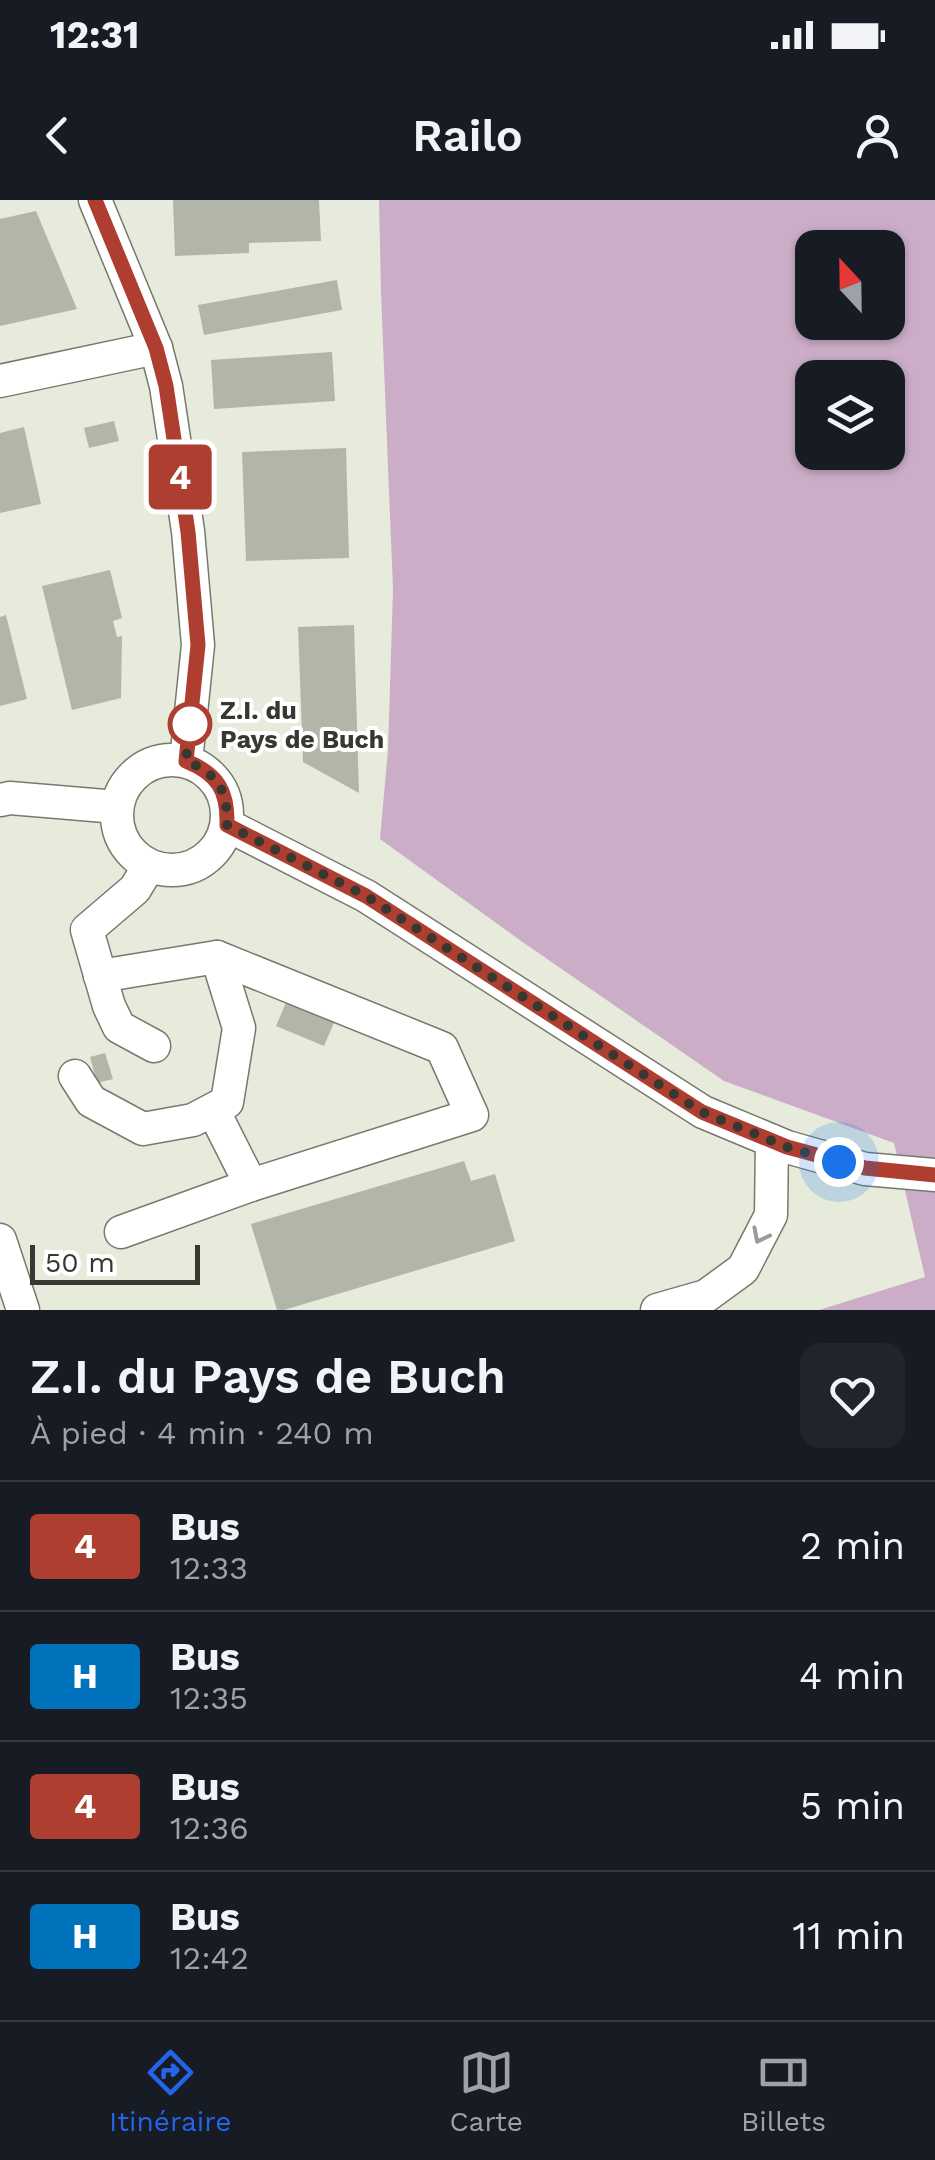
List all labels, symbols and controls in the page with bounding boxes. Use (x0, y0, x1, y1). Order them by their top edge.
text: 12:31 (50, 13, 139, 57)
icon: back (30, 108, 85, 163)
icon: person (850, 108, 905, 163)
text: Railo (412, 109, 523, 162)
north arrow (795, 230, 905, 340)
map controls (795, 230, 905, 470)
button: layers (795, 360, 905, 470)
line badge: 4 (148, 444, 212, 510)
text: 4 (169, 456, 191, 498)
place label: Z.I. du Pays de Buch (220, 696, 384, 754)
marker: Z.I. du Pays de Buch (169, 703, 211, 745)
your location (814, 1137, 864, 1187)
one-way arrow (753, 1226, 772, 1244)
scale bar (30, 1240, 200, 1284)
text: 50 m (45, 1246, 115, 1279)
button: heart (800, 1343, 905, 1448)
text: Z.I. du Pays de Buch (30, 1348, 506, 1405)
text: À pied · 4 min · 240 m (30, 1414, 374, 1452)
text: Bus (170, 1505, 240, 1549)
text: 2 min (800, 1524, 905, 1568)
text: 4 (74, 1525, 96, 1567)
text: 12:33 (170, 1549, 248, 1587)
text: Bus (170, 1635, 240, 1679)
text: 4 min (799, 1654, 905, 1698)
text: H (72, 1655, 98, 1697)
text: 12:35 (170, 1679, 248, 1717)
text: Bus (170, 1765, 240, 1809)
text: 5 min (800, 1784, 905, 1828)
text: 4 (74, 1785, 96, 1827)
text: 12:36 (170, 1809, 249, 1847)
text: Bus (170, 1895, 240, 1939)
text: 11 min (793, 1914, 905, 1958)
text: H (72, 1915, 98, 1957)
text: 12:42 (170, 1939, 249, 1977)
tab: Itinéraire (109, 2045, 231, 2138)
tab: Carte (449, 2045, 523, 2138)
tab: Billets (741, 2045, 826, 2138)

